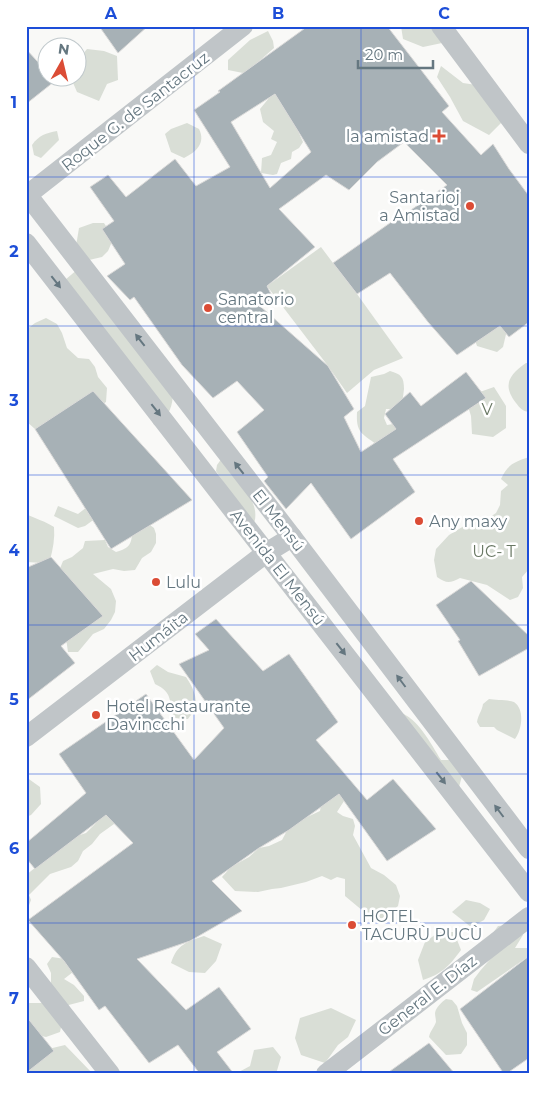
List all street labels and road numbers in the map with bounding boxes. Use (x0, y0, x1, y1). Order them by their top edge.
street label: Roque G. de Santacruz (58, 48, 213, 175)
street label: El Mensú (248, 485, 309, 555)
street label: Avenida El Mensú (226, 505, 329, 629)
street label: Humáita (125, 607, 192, 665)
street label: General E. Díaz (374, 951, 480, 1040)

